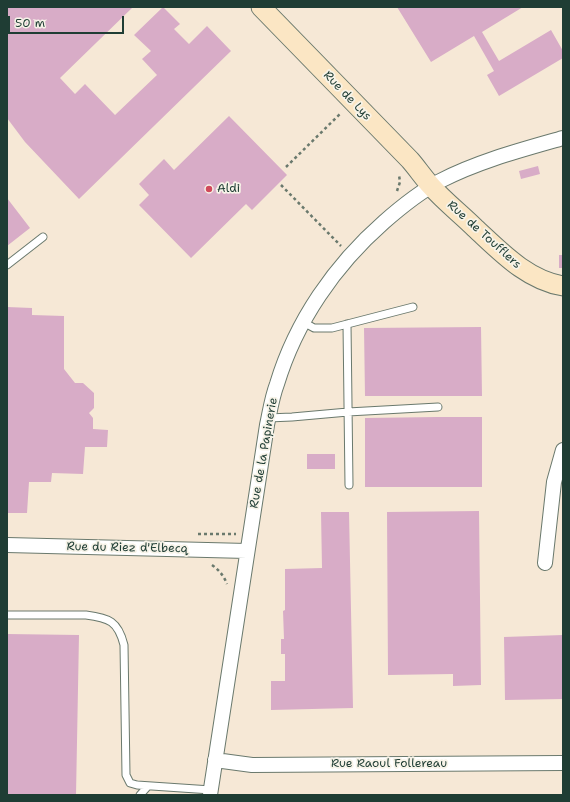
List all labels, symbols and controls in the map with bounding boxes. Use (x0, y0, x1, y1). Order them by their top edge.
scale bar (10, 8, 126, 34)
text: 50 m (15, 15, 45, 31)
street label: Rue de Lys (320, 68, 374, 124)
place label: Aldi (217, 182, 240, 196)
marker: Aldi (204, 184, 214, 194)
street label: Rue de Toufflers (444, 198, 524, 272)
street label: Rue de la Papinerie (247, 397, 281, 509)
street label: Rue du Riez d'Elbecq (66, 540, 188, 556)
street label: Rue Raoul Follereau (331, 757, 447, 771)

